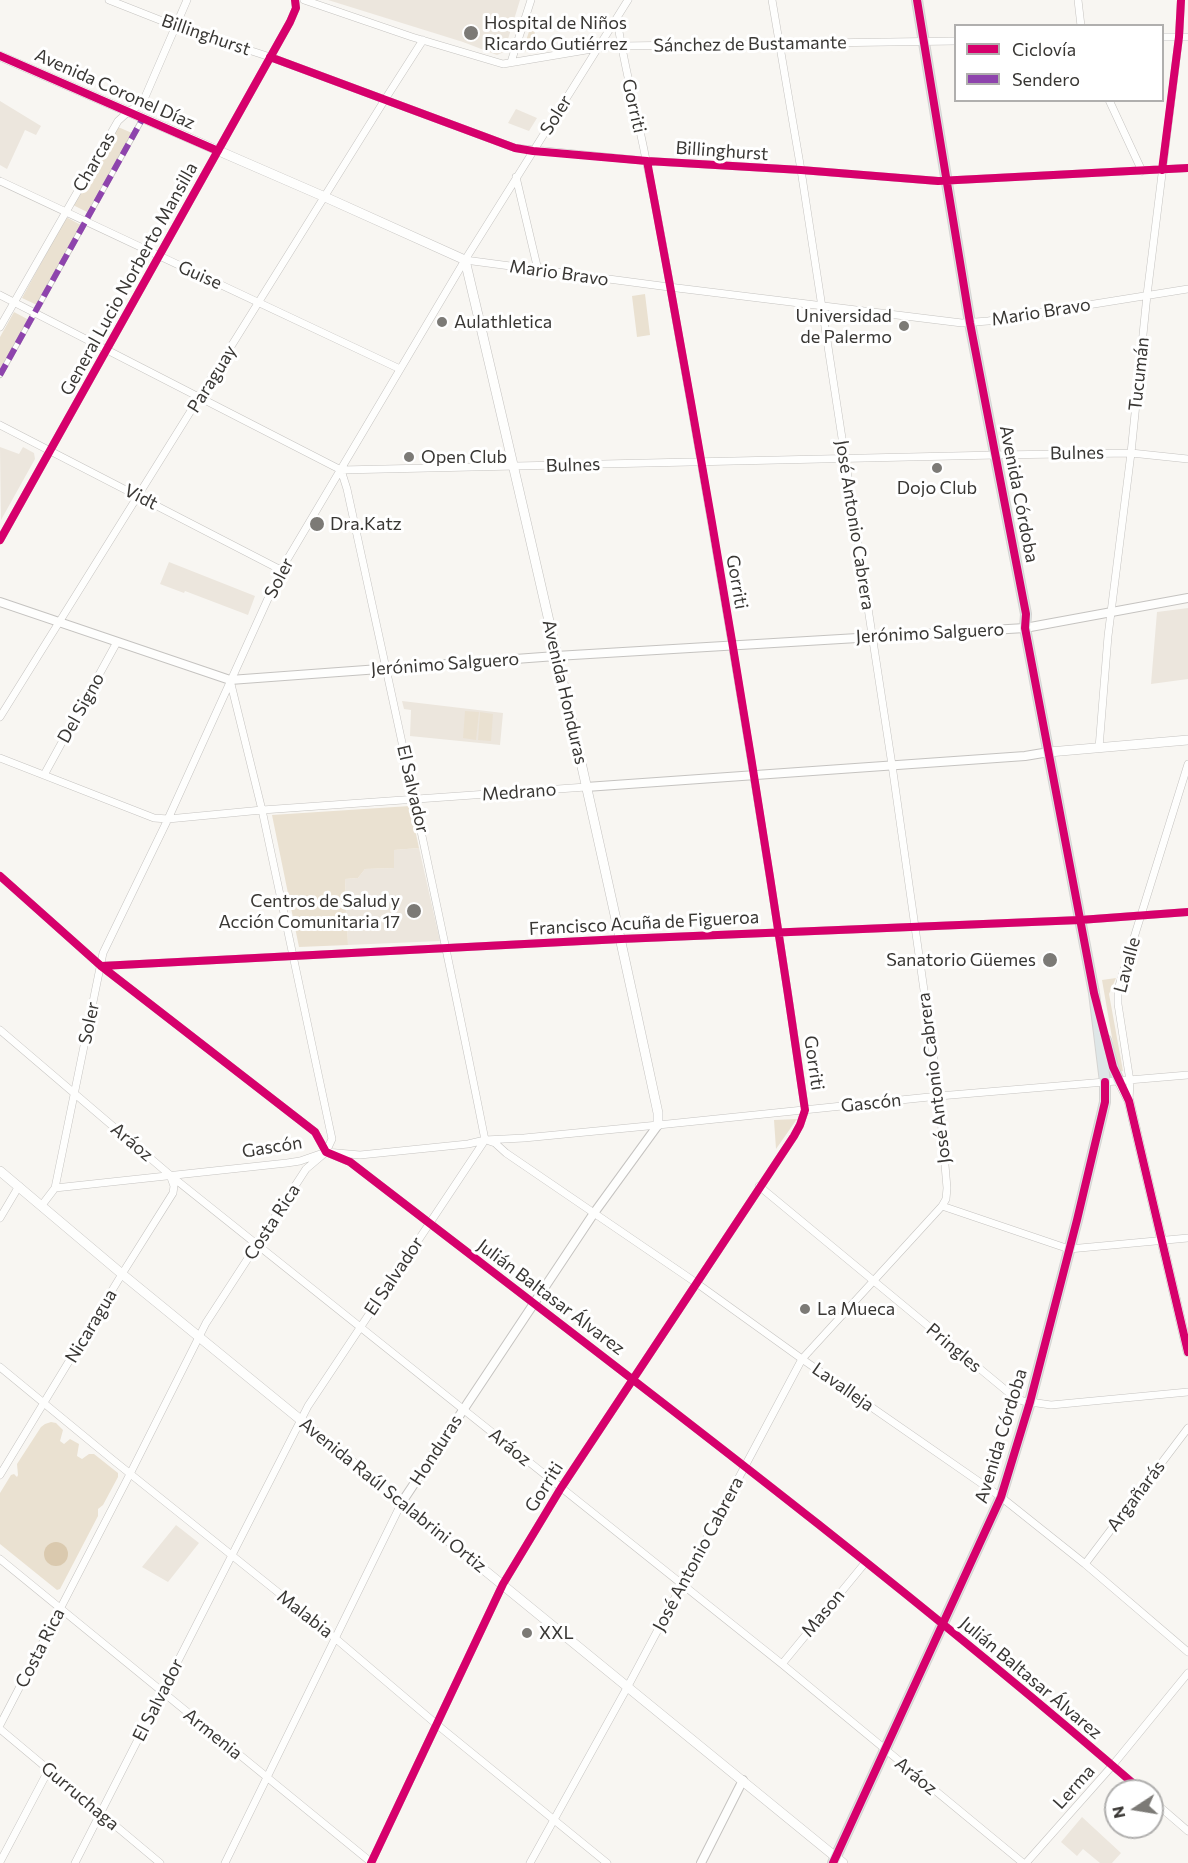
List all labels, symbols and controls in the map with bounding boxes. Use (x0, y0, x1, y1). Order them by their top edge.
street label: Billinghurst (159, 10, 253, 60)
place label: Hospital de Niños Ricardo Gutiérrez (484, 12, 628, 54)
marker: Hospital de Niños Ricardo Gutiérrez (462, 24, 480, 42)
legend (954, 24, 1164, 102)
street label: Sánchez de Bustamante (653, 32, 847, 56)
text: Ciclovía (1012, 38, 1076, 60)
street label: Avenida Coronel Díaz (32, 44, 198, 134)
text: Sendero (1012, 68, 1080, 90)
street label: Gorriti (617, 77, 651, 135)
street label: Soler (536, 91, 576, 139)
street label: Charcas (68, 128, 120, 196)
street label: Billinghurst (675, 137, 769, 165)
street label: General Lucio Norberto Mansilla (56, 159, 202, 399)
street label: Mario Bravo (508, 255, 610, 291)
street label: Guise (175, 256, 225, 294)
street label: Mario Bravo (990, 294, 1092, 330)
place label: Universidad de Palermo (796, 305, 892, 348)
place label: Aulathletica (454, 311, 552, 333)
marker: Aulathletica (435, 315, 449, 329)
marker: Universidad de Palermo (897, 319, 911, 333)
street label: Tucumán (1124, 336, 1154, 412)
street label: Paraguay (183, 341, 241, 417)
street label: Avenida Córdoba (995, 423, 1043, 565)
street label: José Antonio Cabrera (831, 438, 879, 612)
street label: Bulnes (1050, 442, 1104, 464)
place label: Open Club (421, 446, 507, 468)
marker: Open Club (402, 450, 416, 464)
street label: Bulnes (546, 453, 600, 477)
marker: Dojo Club (930, 461, 944, 475)
place label: Dojo Club (897, 477, 977, 499)
street label: Vidt (121, 479, 161, 515)
place label: Dra.Katz (330, 513, 402, 535)
marker: Dra.Katz (308, 515, 326, 533)
street label: Gorriti (722, 553, 752, 611)
street label: Soler (260, 554, 298, 602)
street label: Avenida Honduras (538, 617, 592, 767)
street label: Jerónimo Salguero (855, 618, 1005, 648)
street label: Jerónimo Salguero (370, 648, 520, 680)
street label: Del Signo (53, 669, 109, 747)
street label: El Salvador (392, 743, 434, 835)
street label: Medrano (481, 779, 557, 805)
place label: Centros de Salud y Acción Comunitaria 17 (219, 890, 400, 932)
marker: Centros de Salud y Acción Comunitaria 17 (405, 902, 423, 920)
street label: Francisco Acuña de Figueroa (528, 906, 760, 940)
street label: Lavalle (1109, 935, 1145, 995)
place label: Sanatorio Güemes (886, 949, 1036, 971)
marker: Sanatorio Güemes (1041, 951, 1059, 969)
street label: José Antonio Cabrera (913, 991, 955, 1165)
street label: Soler (74, 1000, 104, 1046)
street label: Gorriti (799, 1034, 829, 1092)
street label: Gascón (840, 1089, 902, 1117)
street label: Aráoz (107, 1118, 157, 1166)
street label: Gascón (240, 1132, 304, 1162)
street label: Costa Rica (239, 1180, 305, 1264)
street label: El Salvador (360, 1233, 428, 1319)
street label: Julián Baltasar Álvarez (473, 1235, 629, 1359)
street label: Nicaragua (61, 1285, 121, 1367)
place label: La Mueca (817, 1298, 895, 1320)
marker: La Mueca (798, 1302, 812, 1316)
street label: Pringles (922, 1319, 986, 1377)
street label: Lavalleja (808, 1358, 878, 1416)
street label: Avenida Córdoba (970, 1366, 1032, 1506)
street label: Honduras (405, 1411, 467, 1489)
street label: Avenida Raúl Scalabrini Ortiz (295, 1413, 491, 1577)
street label: Aráoz (484, 1423, 536, 1471)
street label: Argañarás (1102, 1456, 1170, 1536)
street label: Gorriti (520, 1458, 568, 1516)
street label: José Antonio Cabrera (648, 1473, 748, 1635)
street label: Malabia (273, 1585, 337, 1643)
street label: Mason (797, 1585, 849, 1641)
street label: Costa Rica (11, 1605, 69, 1691)
street label: Julián Baltasar Álvarez (955, 1612, 1107, 1744)
place label: XXL (539, 1622, 574, 1644)
marker: XXL (520, 1626, 534, 1640)
street label: El Salvador (128, 1655, 188, 1745)
street label: Armenia (179, 1704, 247, 1764)
street label: Aráoz (890, 1752, 942, 1800)
street label: Gurruchaga (37, 1757, 123, 1835)
street label: Lerma (1049, 1760, 1099, 1814)
north arrow (1104, 1779, 1164, 1839)
text: N (1107, 1805, 1128, 1820)

